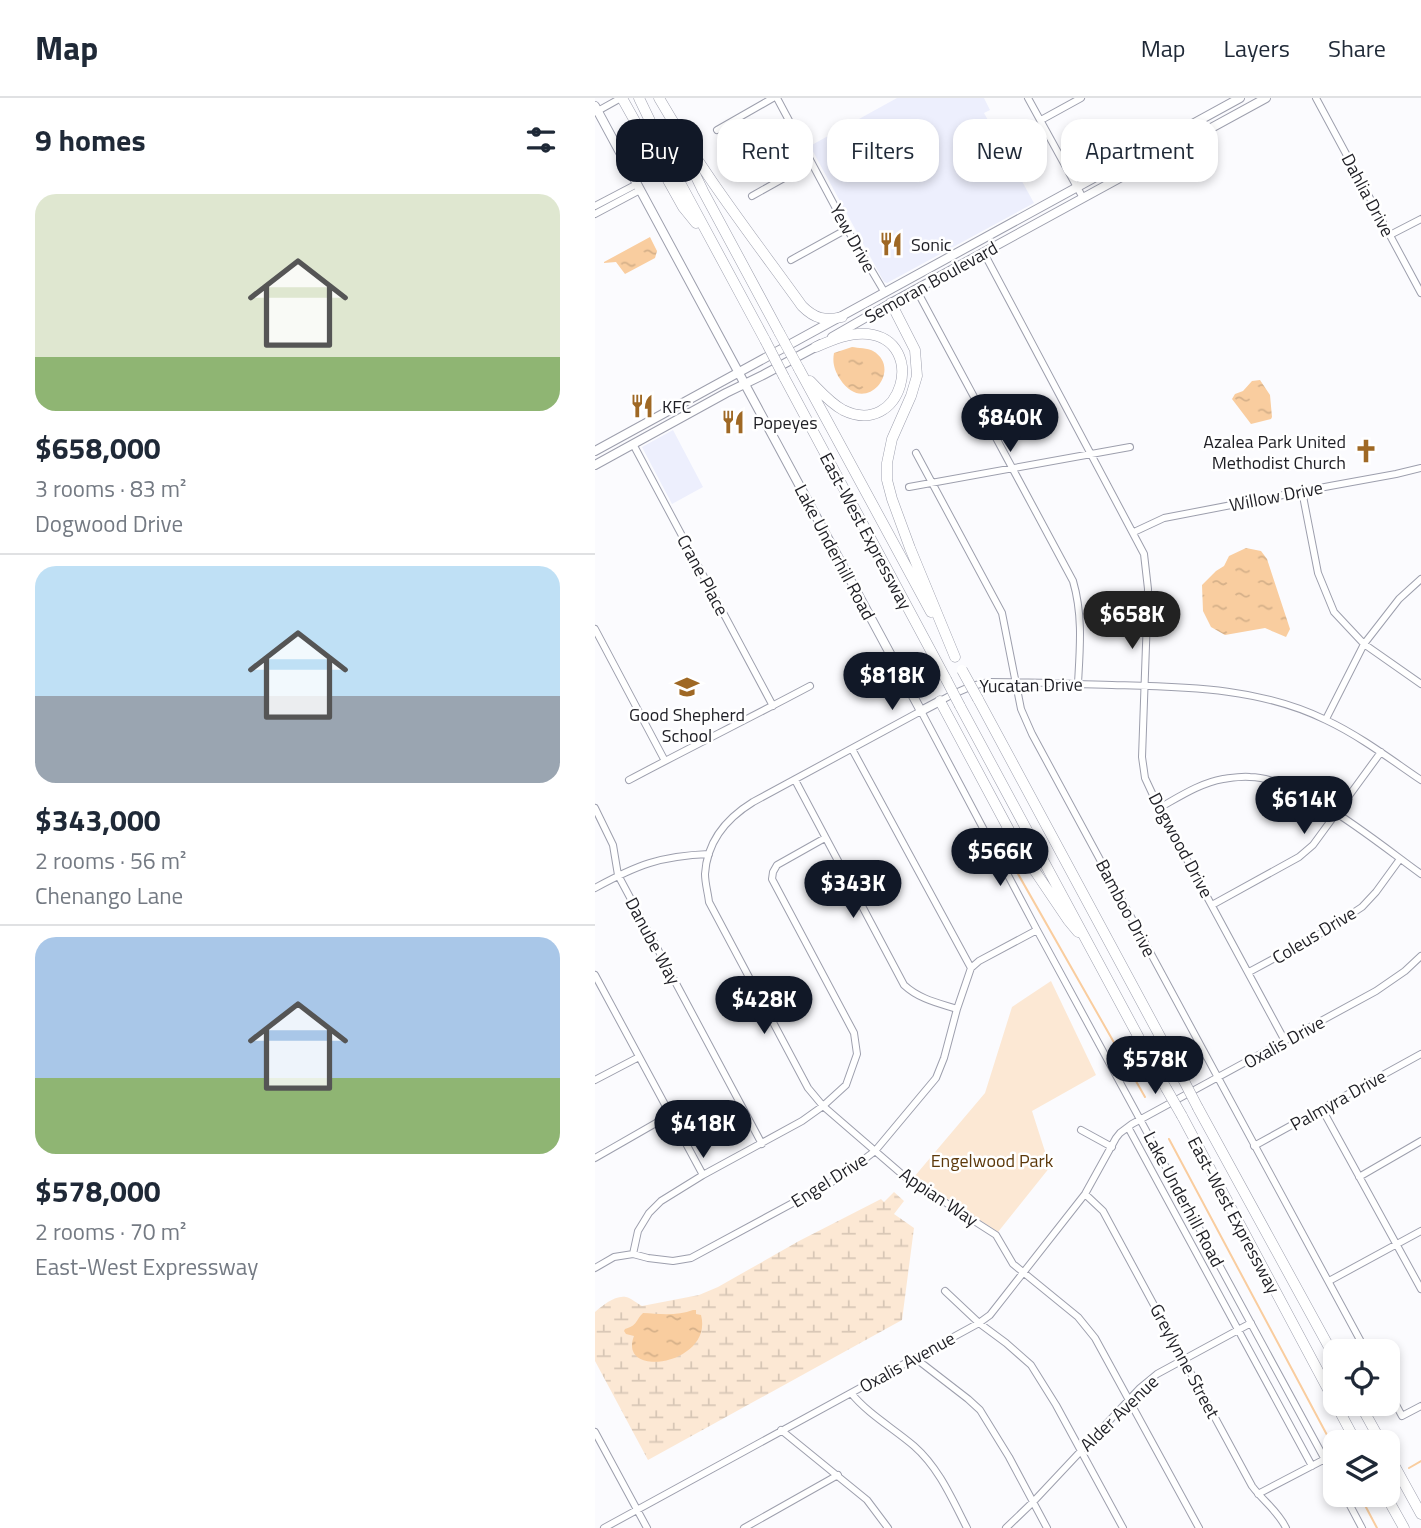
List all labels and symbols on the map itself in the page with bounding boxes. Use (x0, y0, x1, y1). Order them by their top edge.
street label: Dahlia Drive (1335, 149, 1401, 241)
street label: Yew Drive (823, 199, 883, 277)
restaurant icon: Sonic (877, 230, 905, 258)
place label: Sonic (911, 231, 952, 258)
street label: Semoran Boulevard (859, 234, 1003, 330)
restaurant icon: KFC (628, 392, 656, 420)
place label: KFC (662, 393, 692, 420)
pin: $840K (961, 394, 1059, 454)
restaurant icon: Popeyes (719, 408, 747, 436)
place label: Popeyes (753, 409, 818, 436)
place label: Azalea Park United Methodist Church (1203, 428, 1346, 476)
church icon: Azalea Park United Methodist Church (1352, 437, 1380, 465)
street label: East-West Expressway (813, 448, 919, 615)
street label: Willow Drive (1227, 474, 1325, 518)
street label: Lake Underhill Road (788, 479, 882, 625)
street label: Crane Place (670, 530, 736, 620)
pin: $658K (1083, 592, 1181, 651)
pin: $818K (843, 652, 941, 712)
street label: Yucatan Drive (979, 671, 1083, 699)
school or university icon: Good Shepherd School (673, 673, 701, 701)
place label: Good Shepherd School (629, 701, 745, 749)
pin: $614K (1255, 776, 1353, 836)
street label: Dogwood Drive (1142, 788, 1220, 902)
pin: $566K (951, 828, 1049, 888)
street label: Bamboo Drive (1089, 854, 1163, 962)
pin: $343K (804, 860, 902, 920)
street label: Danube Way (619, 892, 688, 990)
street label: Coleus Drive (1267, 899, 1361, 971)
pin: $428K (715, 976, 813, 1036)
street label: Oxalis Drive (1239, 1009, 1329, 1075)
pin: $578K (1106, 1037, 1204, 1096)
street label: Palmyra Drive (1285, 1063, 1391, 1137)
pin: $418K (654, 1100, 752, 1160)
street label: Lake Underhill Road (1137, 1126, 1231, 1272)
street label: East-West Expressway (1181, 1132, 1287, 1299)
street label: Engel Drive (786, 1146, 872, 1214)
park label: Engelwood Park (931, 1147, 1054, 1174)
street label: Appian Way (894, 1161, 984, 1233)
street label: Greylynne Street (1143, 1299, 1227, 1424)
street label: Oxalis Avenue (854, 1325, 960, 1399)
street label: Alder Avenue (1074, 1369, 1164, 1457)

